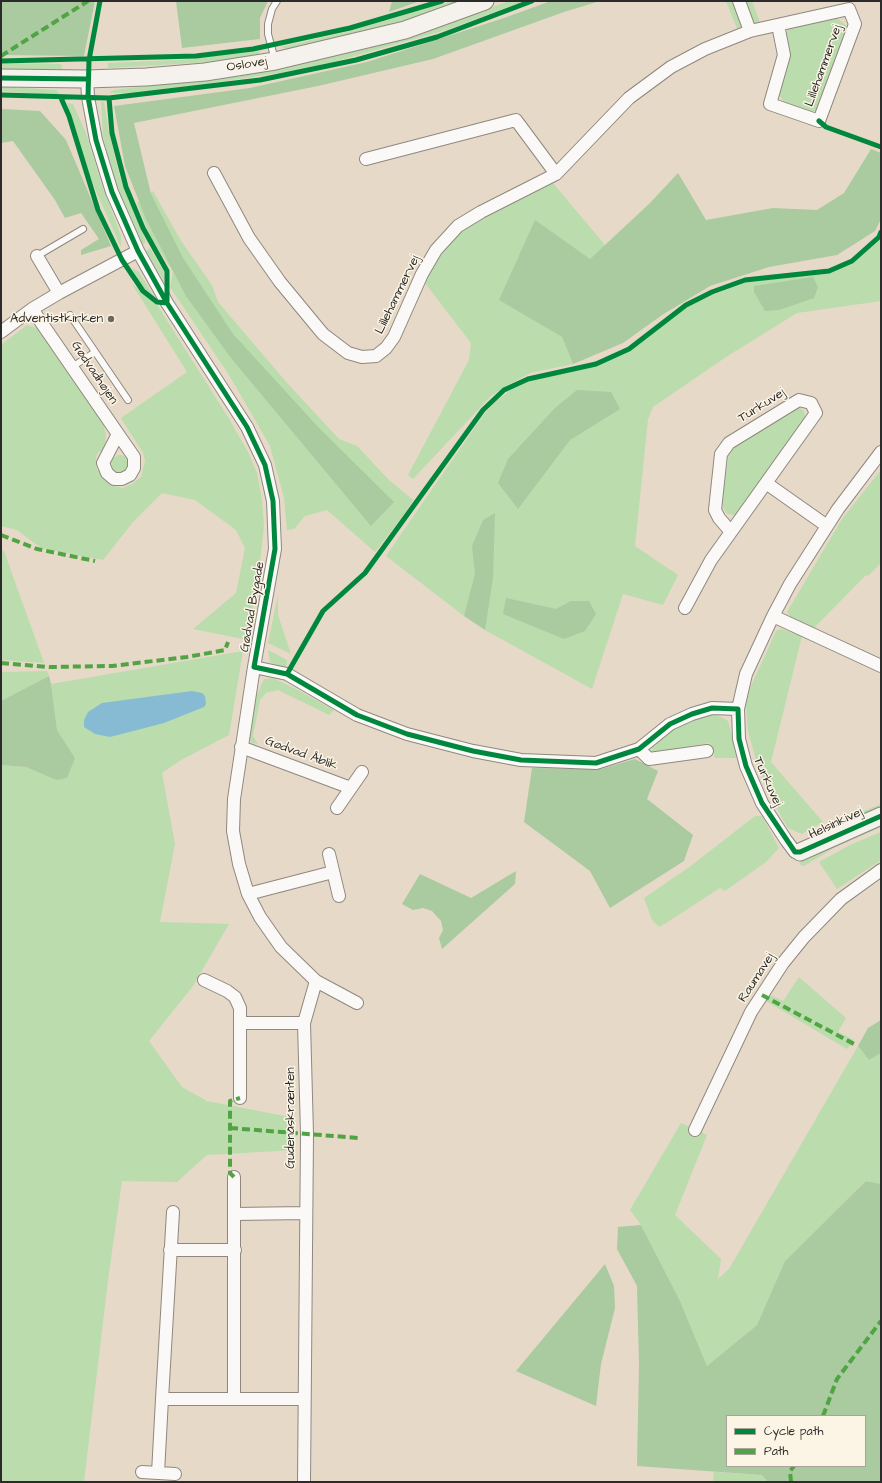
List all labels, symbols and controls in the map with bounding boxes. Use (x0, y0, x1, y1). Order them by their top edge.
street label: Lillehammervej (802, 23, 846, 109)
street label: Oslovej (226, 54, 268, 76)
street label: Lillehammervej (372, 253, 424, 337)
place label: Adventistkirken (10, 311, 103, 327)
marker: Adventistkirken (106, 314, 116, 324)
street label: Gødvadhøjen (67, 339, 121, 407)
street label: Turkuvej (736, 385, 788, 427)
street label: Gødvad Bygade (237, 561, 269, 653)
street label: Gødvad Åblik (263, 734, 339, 774)
street label: Turkuvej (749, 755, 785, 809)
street label: Helsinkivej (806, 805, 866, 843)
street label: Raumavej (735, 951, 779, 1005)
street label: Gudenåskrænten (283, 1067, 299, 1169)
legend (726, 1415, 866, 1467)
text: Cycle path (764, 1423, 823, 1440)
text: Path (764, 1443, 789, 1460)

